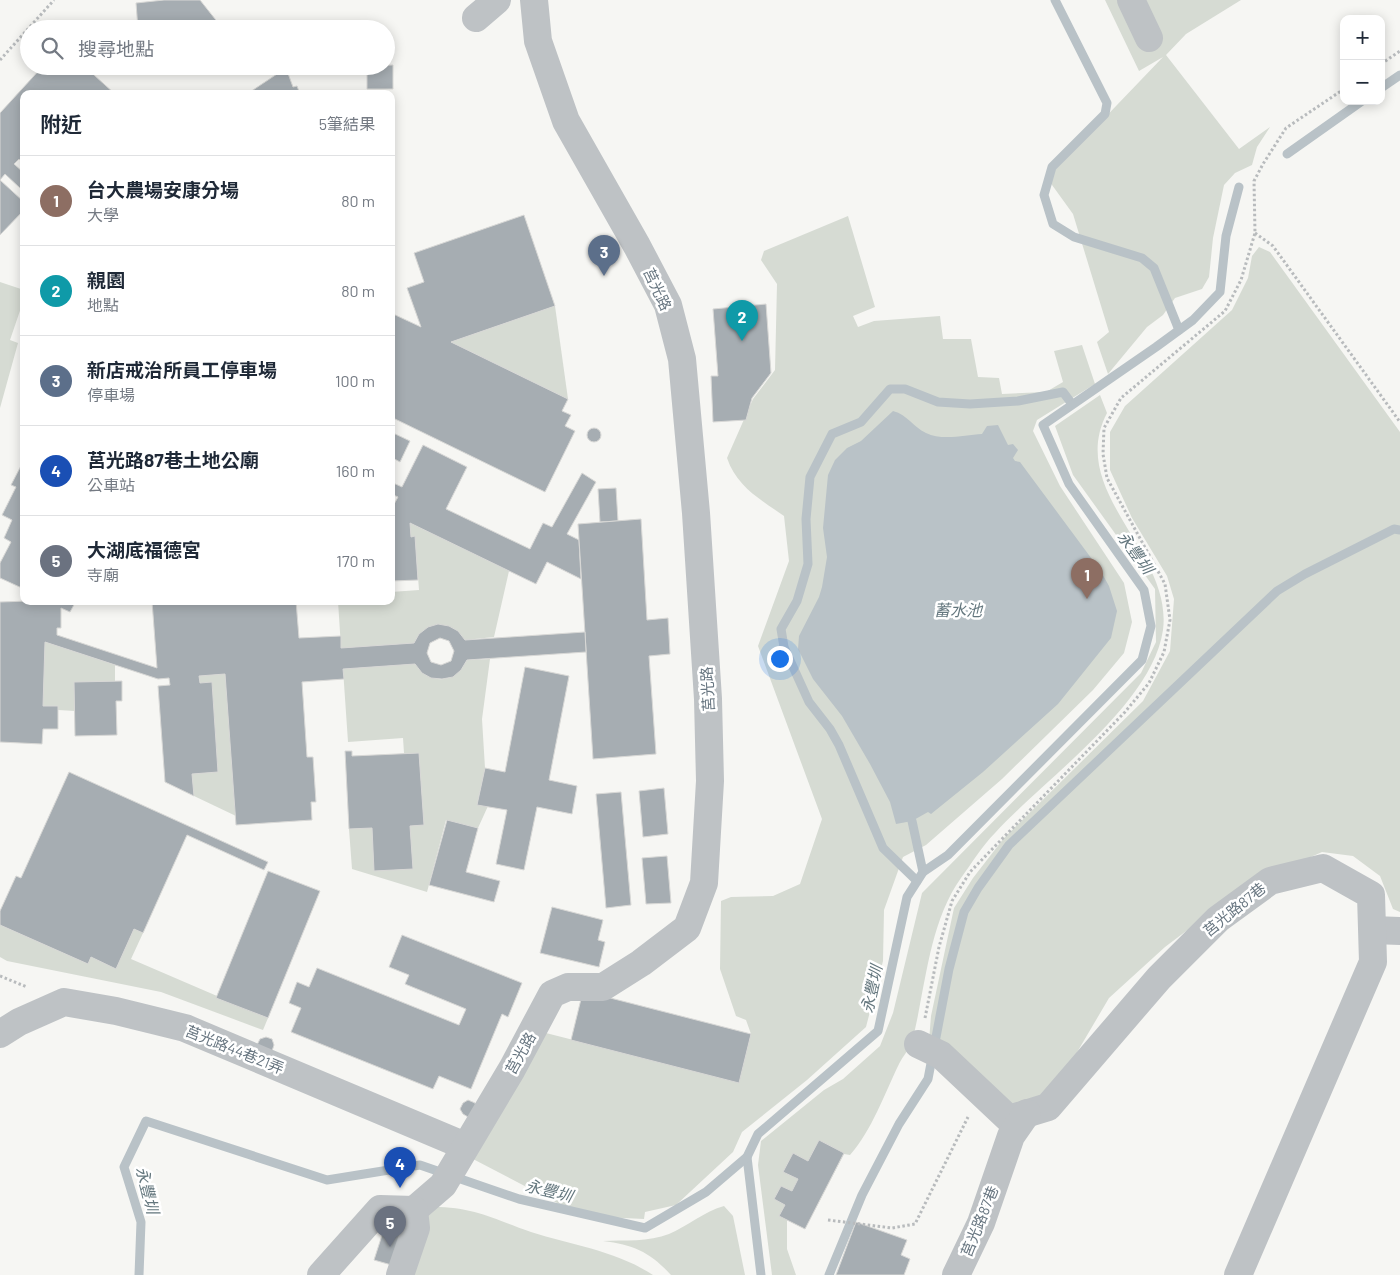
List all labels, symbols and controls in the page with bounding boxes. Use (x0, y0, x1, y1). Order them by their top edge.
map controls (1340, 15, 1385, 105)
button: + (1340, 15, 1385, 60)
search box (20, 20, 395, 75)
icon: search (38, 34, 66, 62)
text: 搜尋地點 (78, 37, 154, 60)
button: − (1340, 60, 1385, 105)
text: 附近 (40, 111, 82, 136)
text: 5筆結果 (319, 114, 375, 133)
text: 台大農場安康分場 (87, 178, 239, 201)
text: 1 (53, 191, 59, 210)
text: 80 m (341, 191, 375, 210)
text: 大學 (87, 205, 119, 224)
pin: 3 (588, 235, 620, 276)
street label: 莒光路 (640, 265, 676, 313)
text: 親園 (87, 268, 125, 291)
text: 2 (52, 281, 60, 300)
text: 80 m (341, 281, 375, 300)
text: 地點 (87, 295, 119, 314)
pin: 2 (726, 300, 758, 341)
text: 新店戒治所員工停車場 (87, 358, 277, 381)
text: 3 (52, 371, 60, 390)
text: 100 m (335, 371, 375, 390)
text: 停車場 (87, 385, 135, 404)
text: 莒光路87巷土地公廟 (87, 448, 259, 471)
text: 4 (51, 461, 61, 480)
text: 160 m (336, 461, 375, 480)
text: 公車站 (87, 475, 135, 494)
water label: 永豐圳 (1114, 527, 1159, 579)
text: 大湖底福德宮 (87, 538, 201, 561)
text: 5 (52, 551, 60, 570)
text: 170 m (336, 551, 375, 570)
pin: 1 (1071, 558, 1103, 599)
text: 寺廟 (87, 565, 119, 584)
water label: 蓄水池 (934, 600, 984, 619)
your location (767, 646, 793, 672)
street label: 莒光路 (697, 666, 717, 712)
street label: 莒光路87巷 (1199, 878, 1269, 940)
water label: 永豐圳 (857, 962, 886, 1014)
street label: 莒光路44巷21弄 (183, 1021, 287, 1077)
street label: 莒光路 (501, 1029, 539, 1077)
pin: 4 (384, 1147, 416, 1188)
water label: 永豐圳 (133, 1164, 164, 1218)
water label: 永豐圳 (523, 1175, 577, 1206)
street label: 莒光路87巷 (957, 1183, 1001, 1259)
pin: 5 (374, 1206, 406, 1247)

